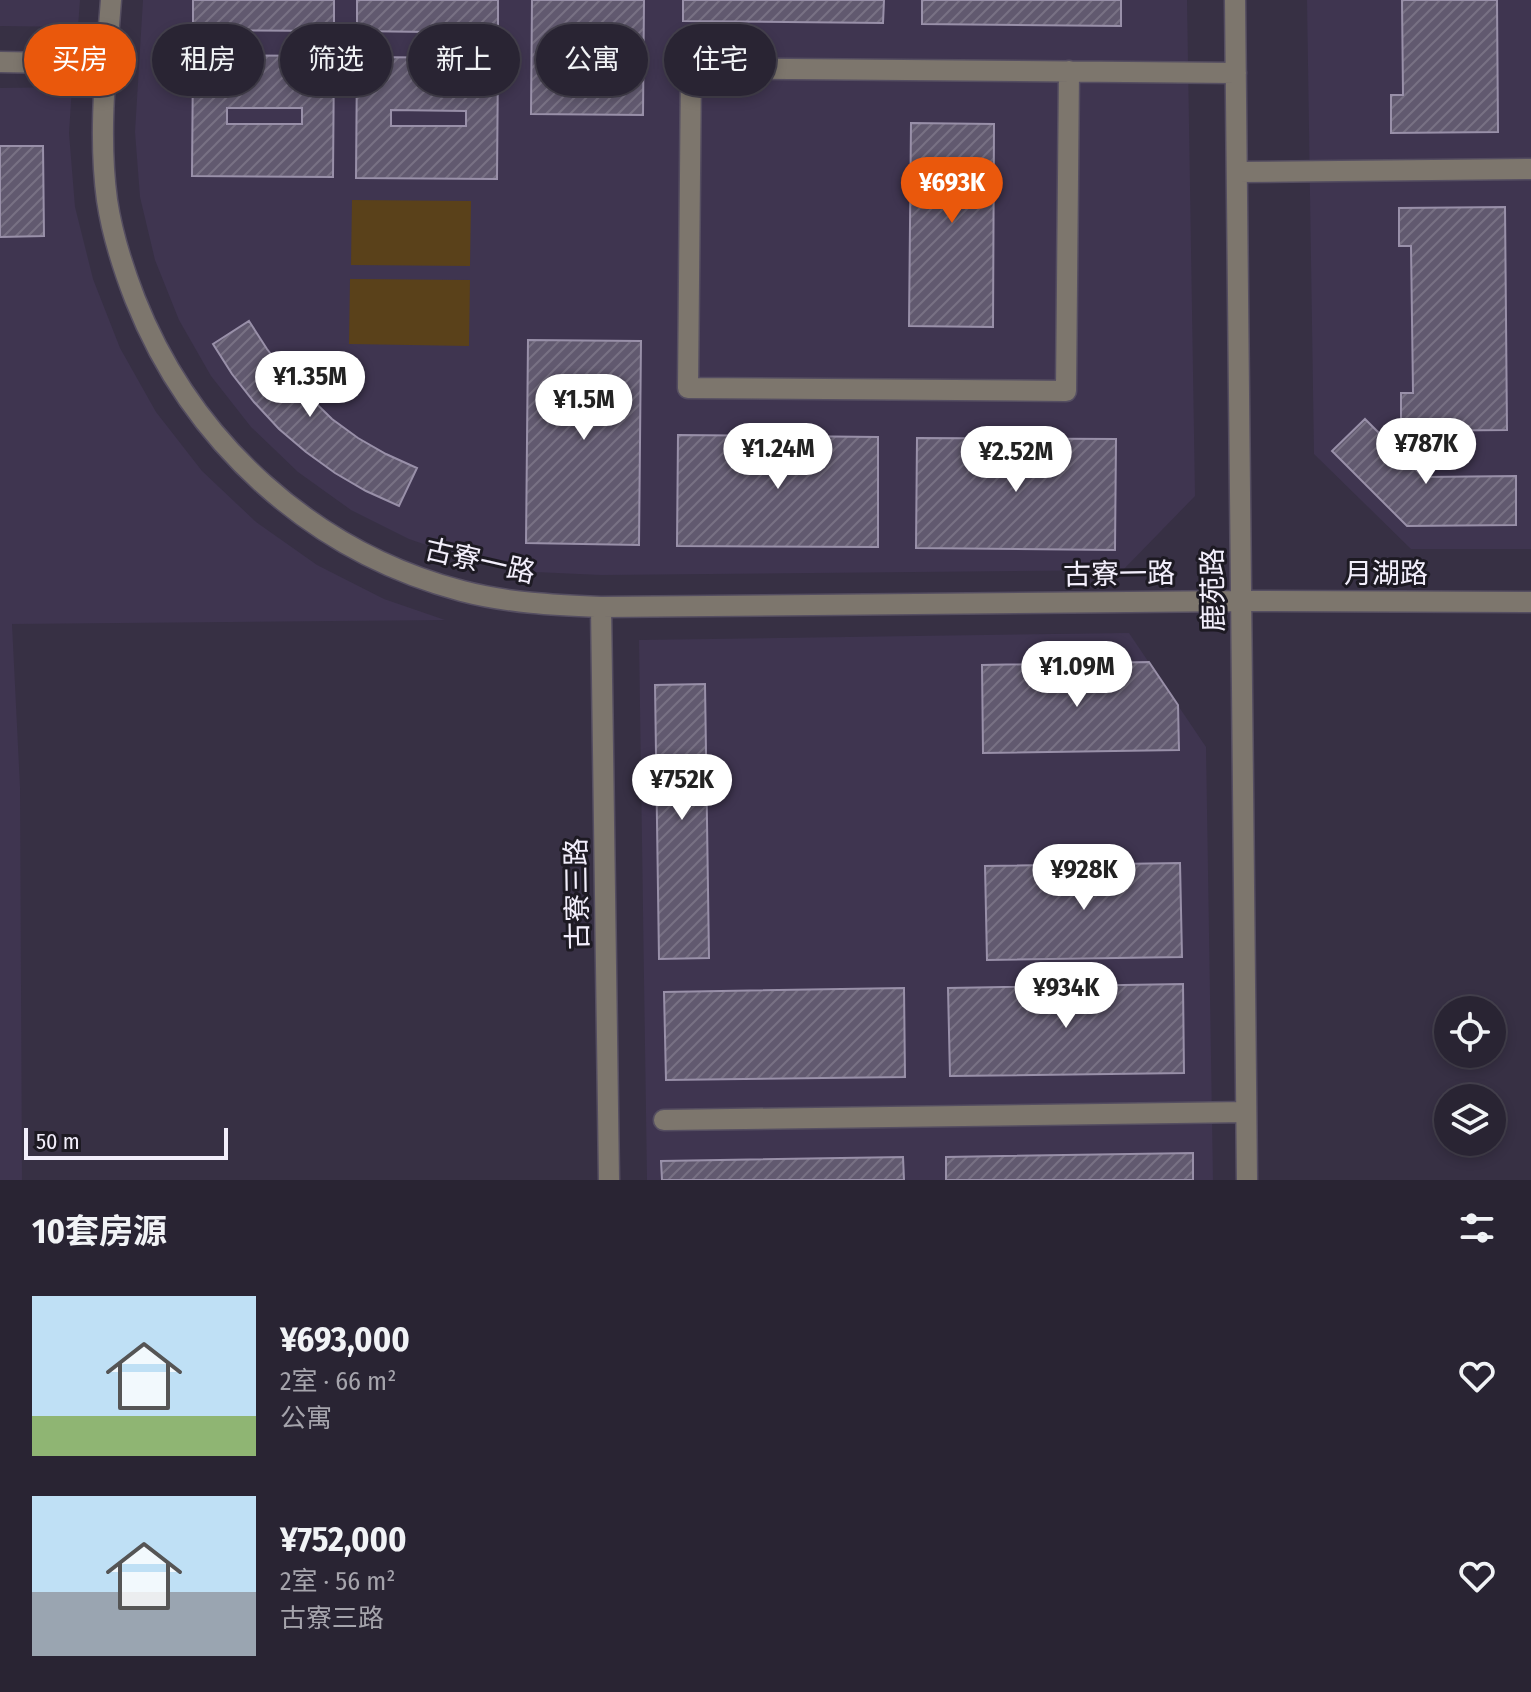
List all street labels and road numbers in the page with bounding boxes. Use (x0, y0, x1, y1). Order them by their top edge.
street label: 古寮一路 (422, 532, 538, 590)
street label: 鹿苑路 (1196, 548, 1230, 632)
street label: 古寮一路 (1063, 557, 1175, 591)
street label: 月湖路 (1344, 557, 1428, 590)
street label: 古寮三路 (560, 838, 594, 950)

